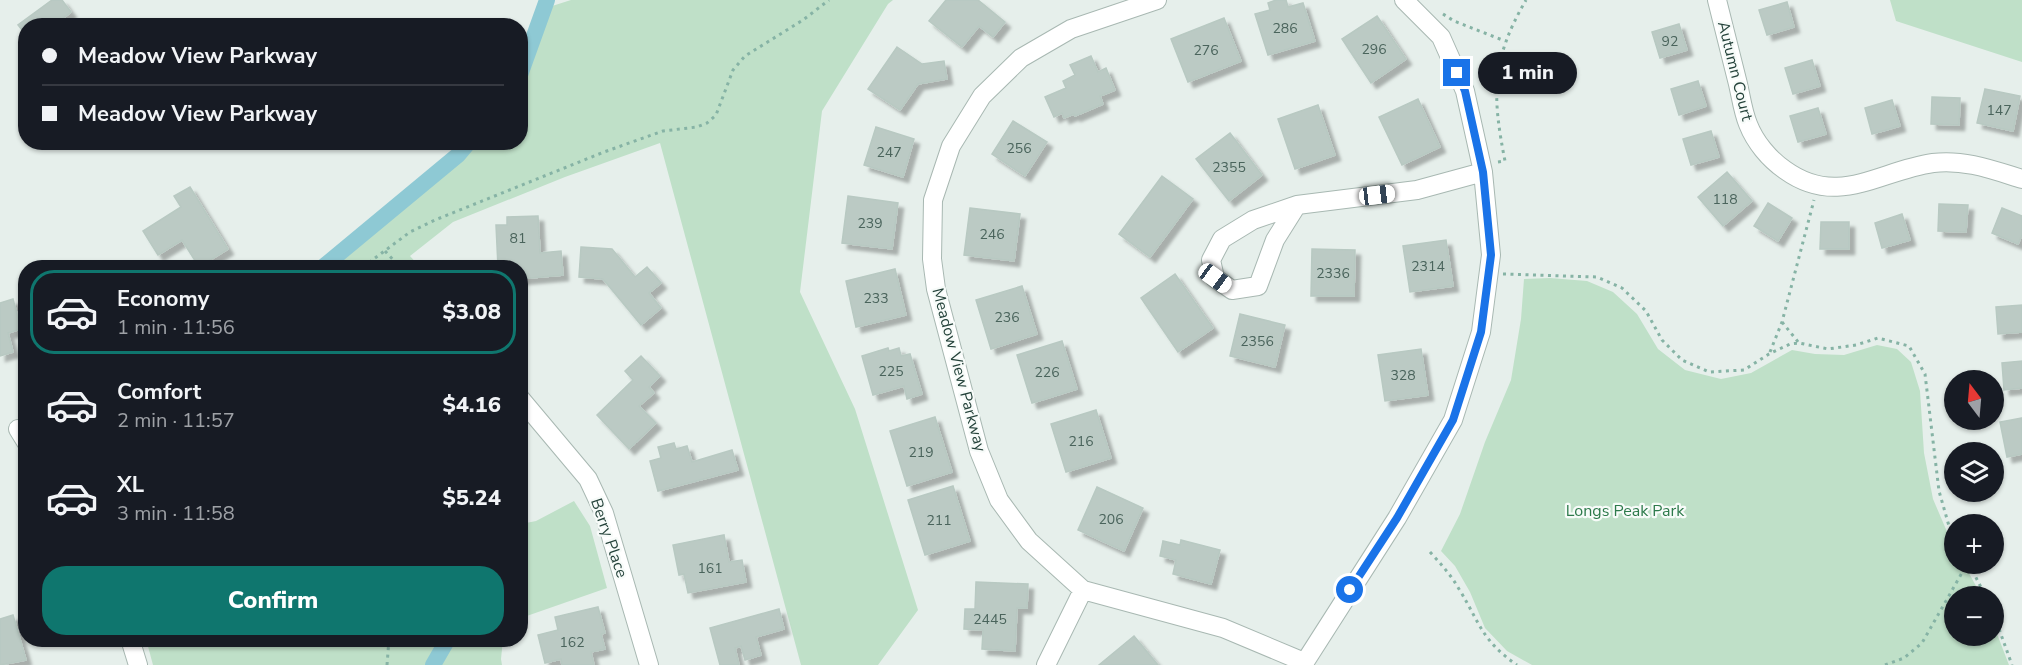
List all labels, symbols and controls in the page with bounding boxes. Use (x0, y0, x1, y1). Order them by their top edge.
house number: 286 (1272, 19, 1298, 38)
street label: Autumn Court (1712, 19, 1758, 124)
house number: 92 (1662, 32, 1678, 51)
house number: 296 (1361, 40, 1387, 59)
text: Meadow View Parkway (78, 41, 317, 71)
house number: 276 (1193, 41, 1219, 60)
callout: 1 min (1478, 52, 1577, 94)
route end (1443, 59, 1470, 86)
text: 1 min (1501, 59, 1554, 86)
text: Meadow View Parkway (78, 99, 317, 129)
house number: 147 (1986, 101, 2012, 120)
house number: 256 (1006, 139, 1032, 158)
house number: 247 (876, 143, 902, 162)
house number: 2355 (1212, 158, 1246, 177)
car (1358, 184, 1396, 206)
house number: 118 (1712, 190, 1738, 209)
house number: 239 (857, 214, 883, 233)
house number: 246 (979, 225, 1005, 244)
house number: 81 (510, 229, 526, 248)
house number: 2314 (1411, 257, 1445, 276)
car (1195, 260, 1235, 296)
house number: 2336 (1316, 264, 1350, 283)
text: Economy (117, 284, 209, 314)
icon: car (45, 285, 99, 339)
street label: Meadow View Parkway (927, 286, 992, 455)
house number: 233 (863, 289, 889, 308)
text: $3.08 (442, 297, 501, 327)
house number: 236 (994, 308, 1020, 327)
text: 1 min · 11:56 (117, 314, 235, 341)
house number: 2356 (1240, 332, 1274, 351)
house number: 225 (878, 362, 904, 381)
house number: 226 (1034, 363, 1060, 382)
house number: 328 (1390, 366, 1416, 385)
north arrow (1944, 370, 2004, 430)
map controls (1944, 370, 2004, 646)
text: Comfort (117, 377, 201, 407)
icon: car (45, 378, 99, 432)
text: $4.16 (442, 390, 501, 420)
text: 2 min · 11:57 (117, 407, 235, 434)
house number: 216 (1068, 432, 1094, 451)
button: layers (1944, 442, 2004, 502)
house number: 219 (908, 443, 934, 462)
text: XL (117, 470, 144, 500)
icon: car (45, 471, 99, 525)
text: $5.24 (442, 483, 501, 513)
street label: Berry Place (585, 495, 633, 581)
text: 3 min · 11:58 (117, 500, 235, 527)
park label: Longs Peak Park (1566, 500, 1685, 522)
house number: 206 (1098, 510, 1124, 529)
house number: 211 (926, 511, 952, 530)
button: + (1944, 514, 2004, 574)
house number: 161 (697, 559, 723, 578)
button: Confirm (42, 566, 504, 635)
route start (1336, 576, 1363, 603)
button: − (1944, 586, 2004, 646)
house number: 2445 (973, 610, 1007, 629)
house number: 162 (559, 633, 585, 652)

